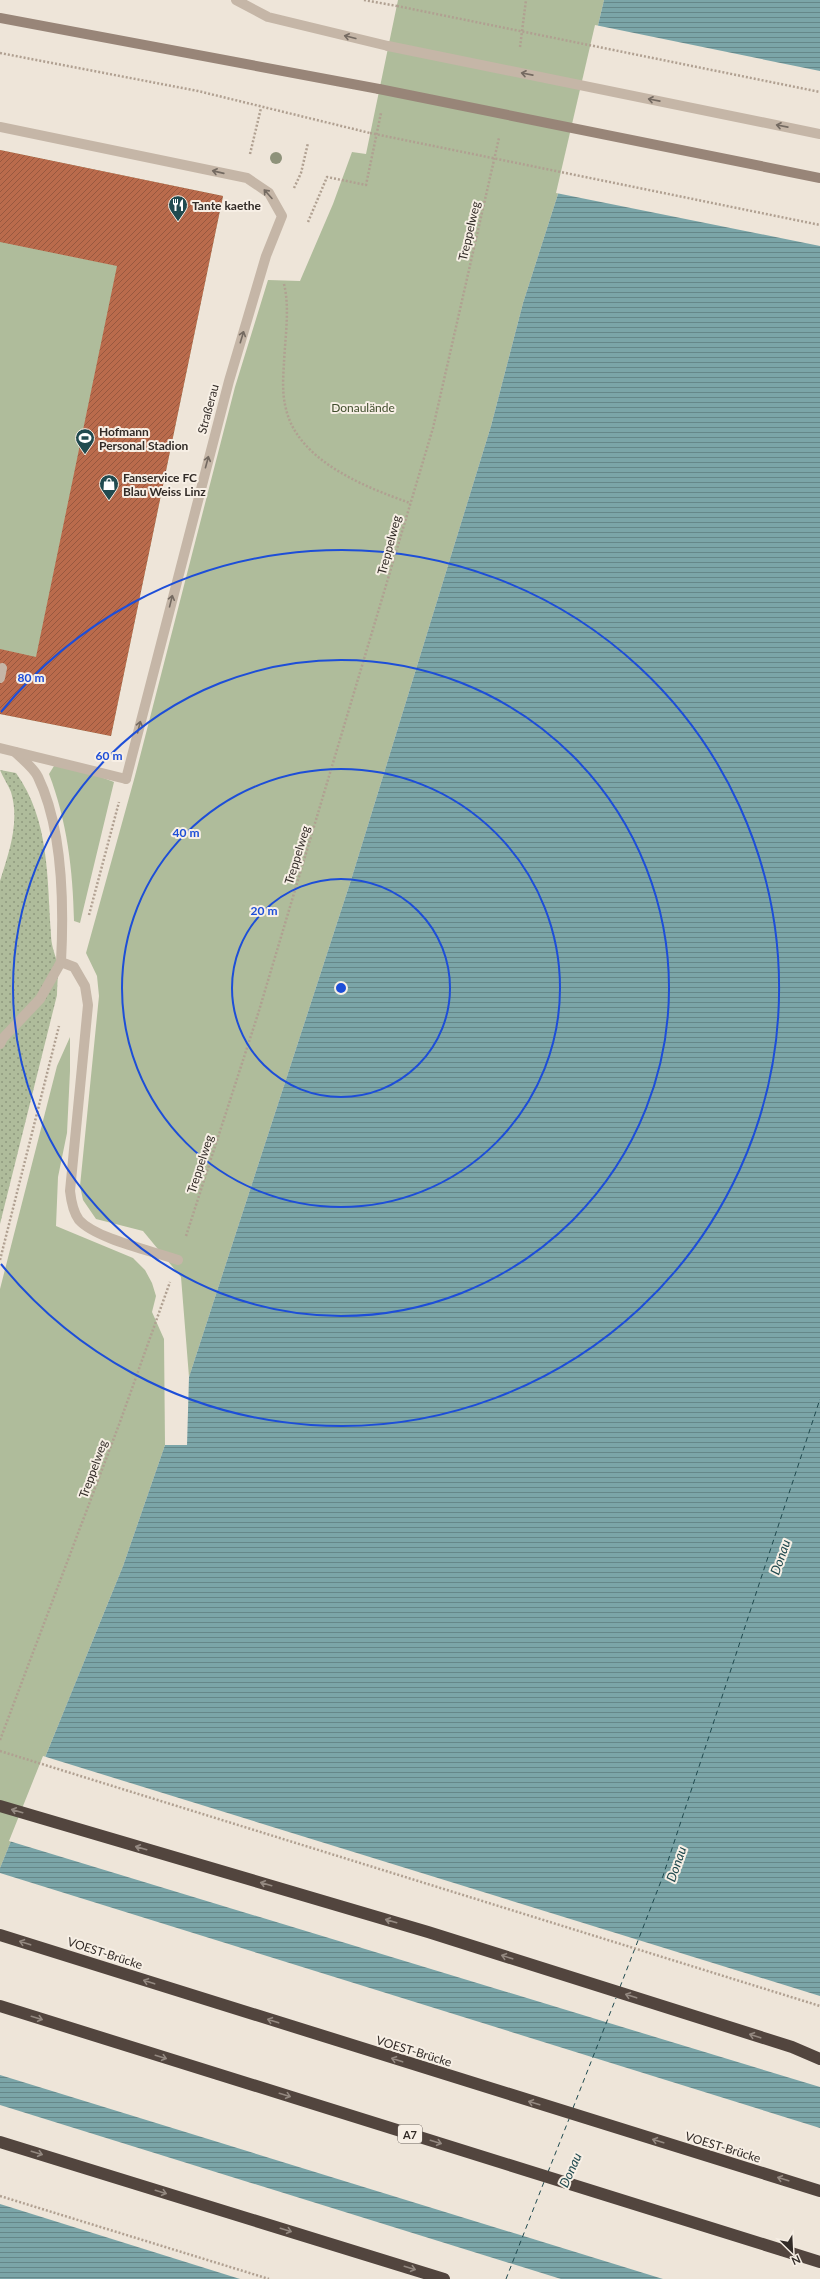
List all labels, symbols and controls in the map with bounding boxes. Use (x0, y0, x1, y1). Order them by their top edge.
one-way arrow (344, 33, 357, 40)
one-way arrow (521, 70, 534, 78)
one-way arrow (648, 96, 661, 104)
one-way arrow (776, 121, 789, 129)
one-way arrow (212, 167, 225, 175)
one-way arrow (264, 189, 273, 199)
restaurant icon: Tante kaethe (167, 194, 189, 222)
place label: Tante kaethe (192, 198, 261, 213)
street label: Treppelweg (455, 200, 483, 262)
one-way arrow (239, 331, 246, 344)
street label: Straßerau (194, 382, 222, 436)
park label: Donaulände (331, 400, 395, 415)
place label: Hofmann Personal Stadion (99, 424, 189, 453)
sports icon: Hofmann Personal Stadion (74, 427, 96, 455)
one-way arrow (204, 456, 211, 469)
place label: Fanservice FC Blau Weiss Linz (123, 470, 206, 499)
shop icon: Fanservice FC Blau Weiss Linz (98, 473, 120, 501)
street label: Treppelweg (374, 514, 404, 576)
one-way arrow (168, 595, 175, 608)
text: 80 m (18, 670, 44, 685)
one-way arrow (136, 721, 143, 734)
text: 60 m (96, 748, 122, 763)
street label: Treppelweg (281, 824, 313, 886)
text: 40 m (173, 825, 199, 840)
text: 20 m (251, 903, 277, 918)
centre of rings (334, 981, 348, 995)
street label: Treppelweg (183, 1133, 217, 1195)
street label: Treppelweg (76, 1438, 110, 1500)
water label: Donau (767, 1537, 794, 1577)
one-way arrow (10, 1807, 23, 1814)
one-way arrow (135, 1844, 148, 1851)
water label: Donau (663, 1844, 690, 1884)
one-way arrow (260, 1880, 273, 1887)
one-way arrow (384, 1917, 397, 1924)
street label: VOEST-Brücke (65, 1934, 145, 1972)
one-way arrow (19, 1939, 32, 1946)
one-way arrow (501, 1953, 514, 1960)
one-way arrow (143, 1978, 156, 1985)
one-way arrow (625, 1992, 637, 2000)
one-way arrow (31, 2015, 44, 2022)
one-way arrow (267, 2017, 280, 2024)
street label: VOEST-Brücke (374, 2032, 454, 2070)
one-way arrow (749, 2032, 762, 2039)
one-way arrow (155, 2053, 167, 2061)
one-way arrow (391, 2056, 404, 2063)
one-way arrow (279, 2092, 292, 2099)
one-way arrow (528, 2099, 541, 2106)
road number: A7 (398, 2125, 422, 2143)
street label: VOEST-Brücke (683, 2128, 763, 2166)
one-way arrow (652, 2137, 665, 2144)
one-way arrow (430, 2139, 443, 2146)
one-way arrow (31, 2150, 44, 2157)
water label: Donau (555, 2150, 585, 2190)
one-way arrow (777, 2175, 789, 2183)
one-way arrow (155, 2189, 168, 2196)
one-way arrow (279, 2227, 292, 2234)
north arrow (772, 2231, 812, 2271)
text: N (790, 2253, 803, 2268)
one-way arrow (404, 2265, 416, 2273)

